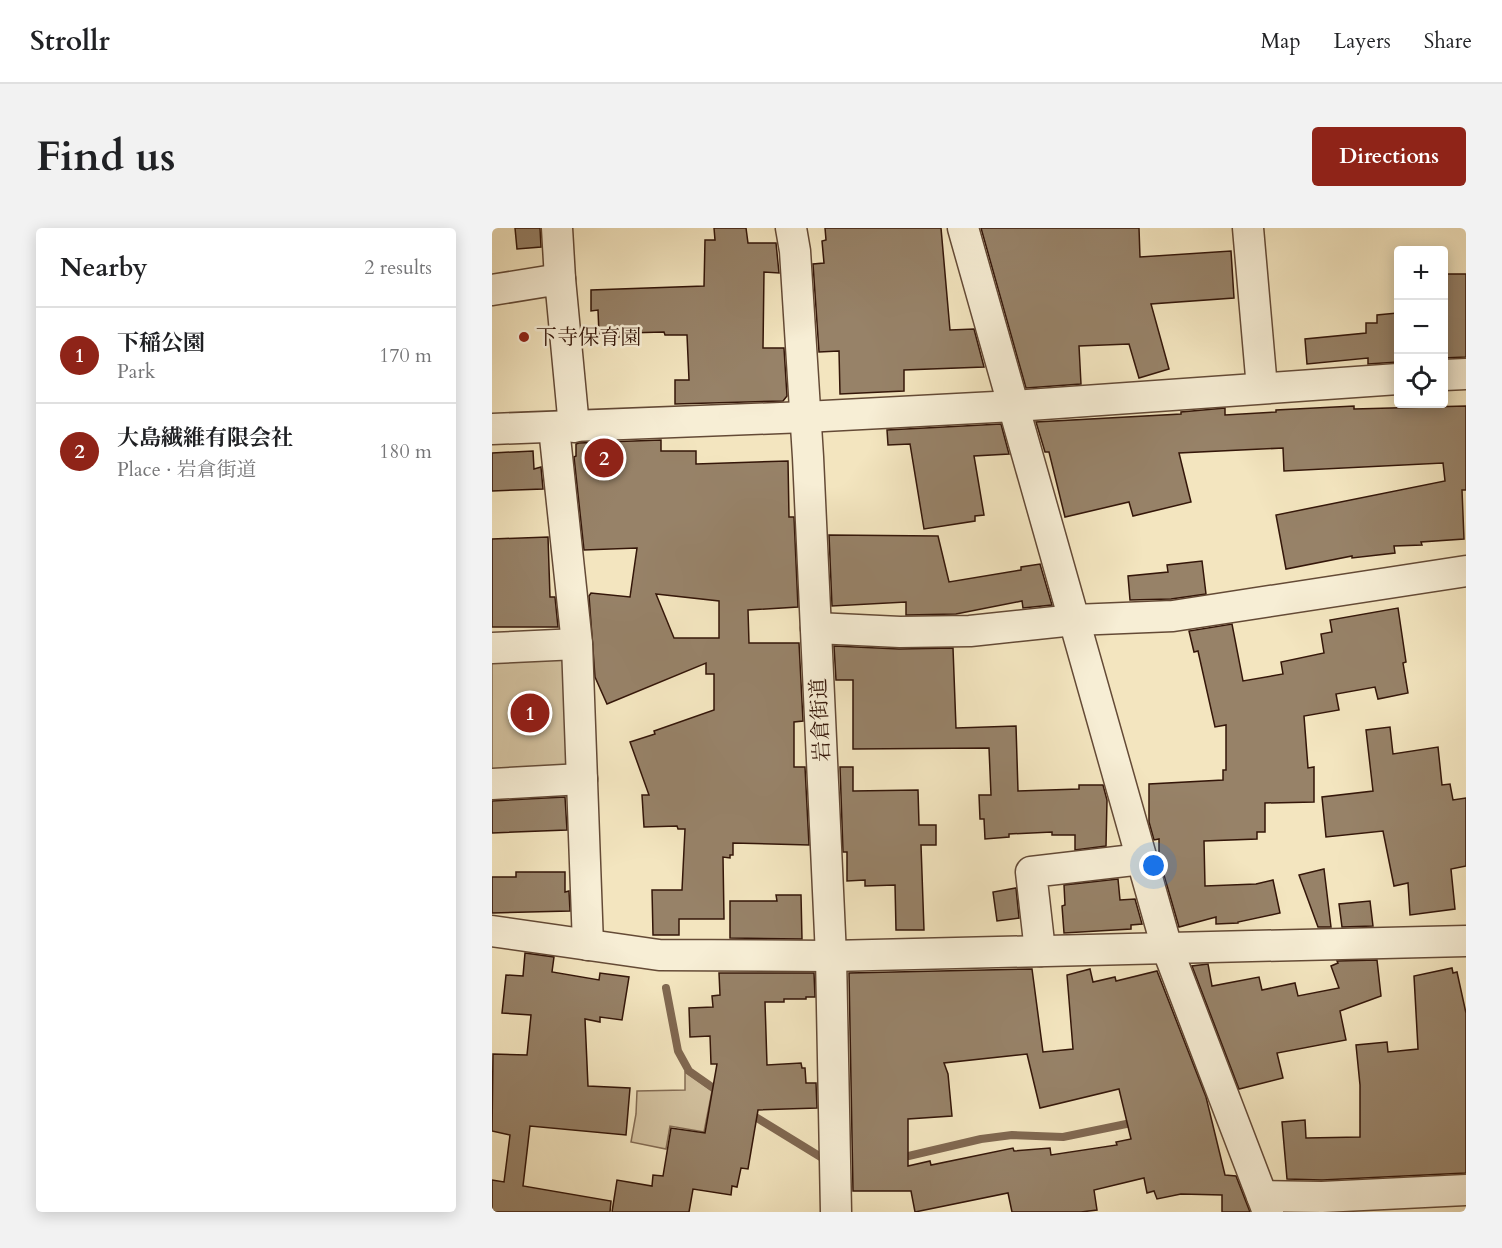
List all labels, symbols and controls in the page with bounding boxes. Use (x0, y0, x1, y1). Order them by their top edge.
text: Strollr (30, 22, 110, 60)
text: Map (1261, 27, 1301, 56)
text: Layers (1334, 27, 1391, 56)
text: Share (1424, 27, 1472, 56)
button: Directions (1312, 127, 1466, 186)
text: Find us (36, 128, 176, 185)
map controls (1394, 246, 1448, 408)
button: + (1394, 246, 1448, 300)
text: Nearby (60, 250, 148, 285)
text: 2 results (364, 254, 432, 281)
button: − (1394, 300, 1448, 354)
place label: 下寺保育園 (536, 323, 641, 352)
text: 下稲公園 (117, 328, 205, 358)
marker: 下寺保育園 (517, 330, 531, 344)
text: 1 (74, 342, 85, 369)
text: 170 m (379, 342, 432, 369)
button: locate (1394, 354, 1448, 408)
text: Park (117, 358, 155, 385)
text: 大島繊維有限会社 (117, 423, 293, 453)
pin: 2 (584, 436, 624, 480)
text: 2 (74, 438, 85, 465)
text: 180 m (379, 438, 432, 465)
text: Place · 岩倉街道 (117, 456, 257, 483)
street label: 岩倉街道 (804, 677, 837, 763)
pin: 1 (510, 690, 549, 736)
your location (1139, 851, 1168, 880)

